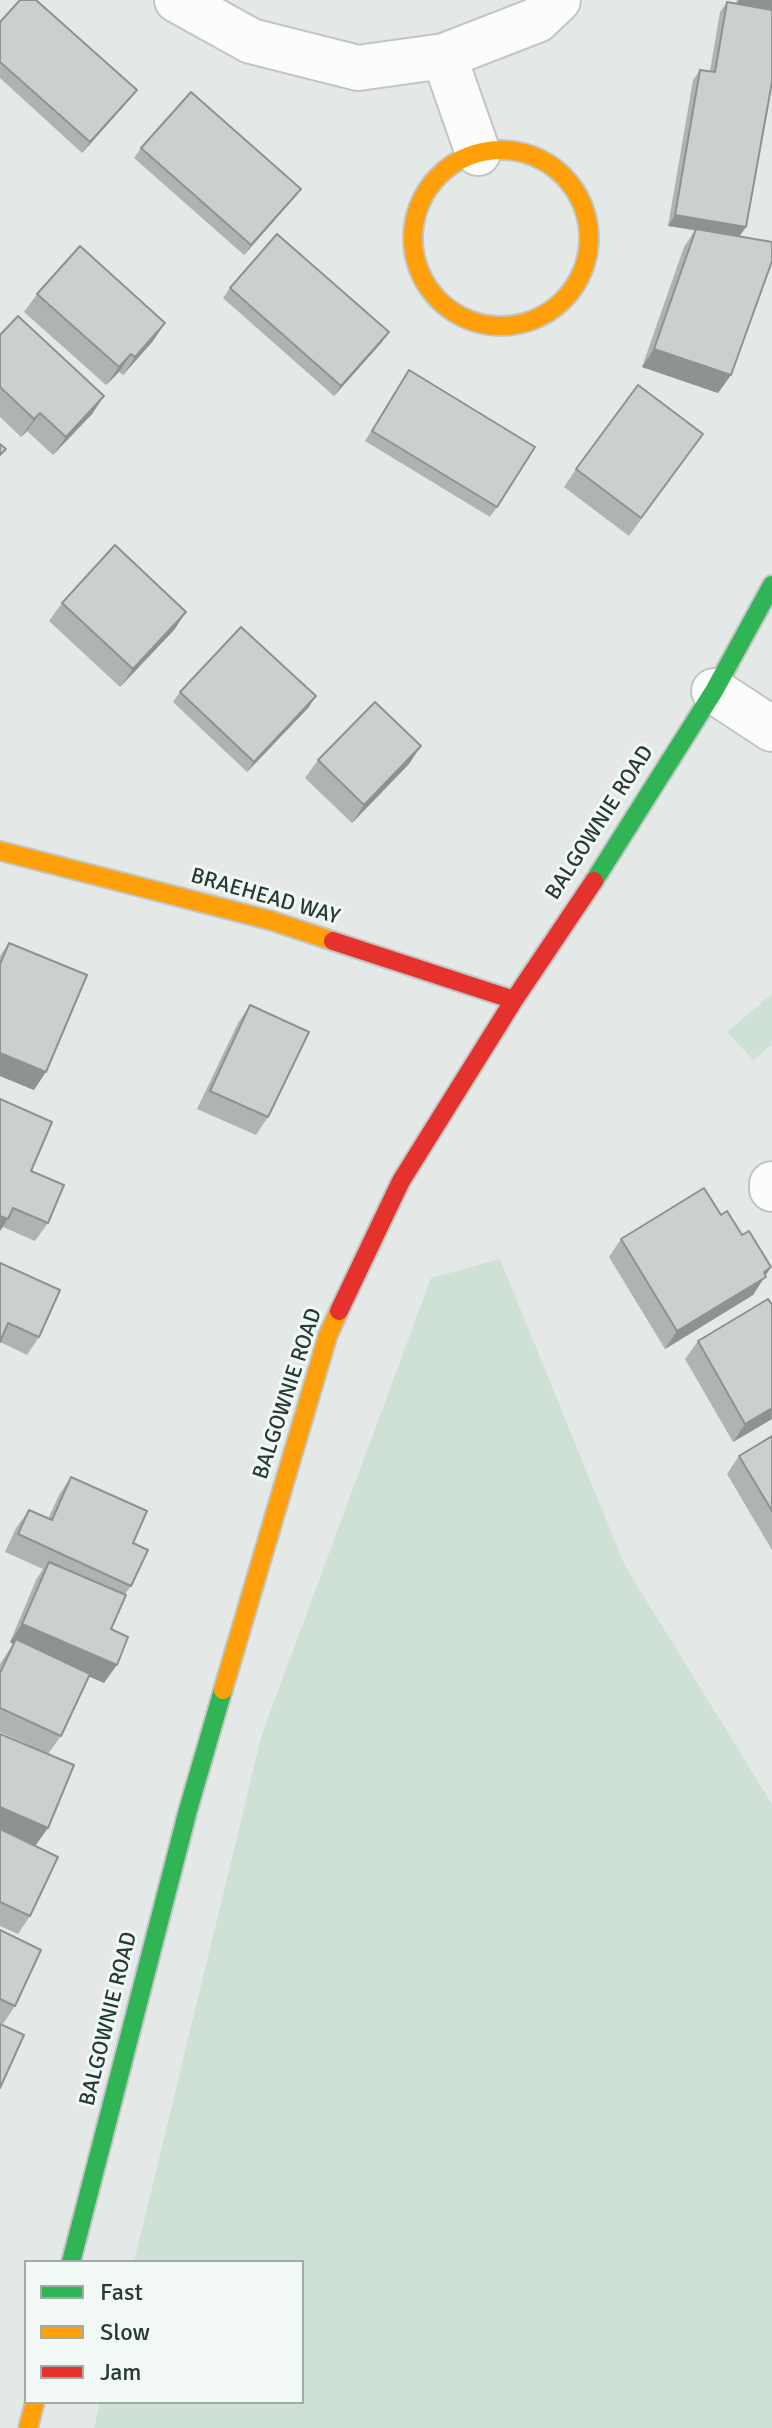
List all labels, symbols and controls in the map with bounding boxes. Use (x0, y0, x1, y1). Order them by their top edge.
street label: BALGOWNIE ROAD (540, 741, 660, 905)
street label: BRAEHEAD WAY (187, 863, 343, 931)
street label: BALGOWNIE ROAD (248, 1305, 328, 1483)
street label: BALGOWNIE ROAD (75, 1929, 143, 2109)
legend (24, 2260, 304, 2404)
text: Fast (100, 2277, 143, 2307)
text: Slow (100, 2317, 150, 2347)
text: Jam (100, 2357, 141, 2387)

